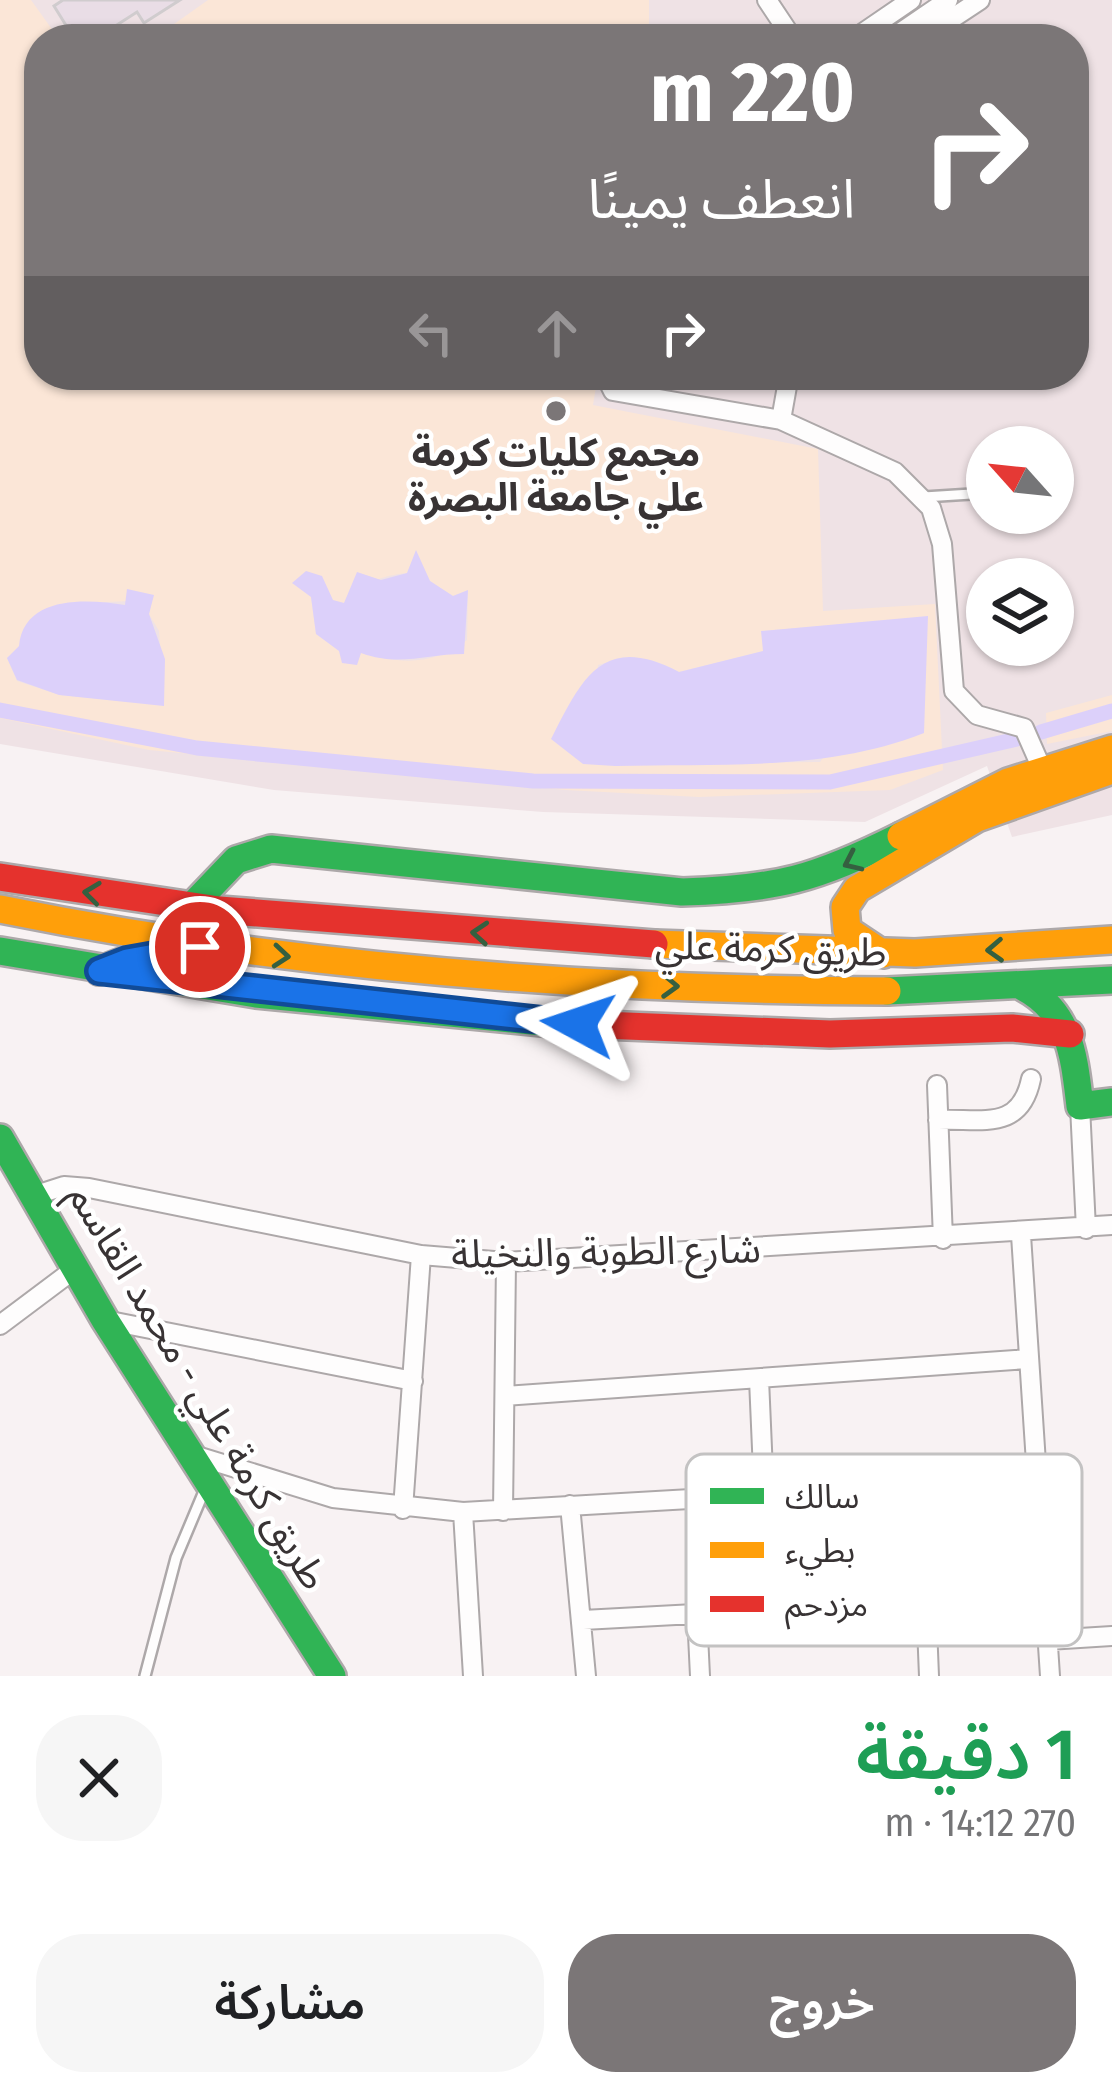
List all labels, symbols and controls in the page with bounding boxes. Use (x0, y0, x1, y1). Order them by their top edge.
text: 220 m (650, 42, 855, 143)
icon: right (897, 72, 1053, 228)
text: انعطف يمينًا (587, 168, 855, 232)
icon: left (398, 300, 464, 366)
icon: ahead (524, 300, 590, 366)
icon: right (650, 300, 716, 366)
marker: مجمع كليات كرمة علي جامعة البصرة (543, 398, 569, 424)
north arrow (966, 426, 1074, 534)
map controls (966, 426, 1074, 666)
place label: مجمع كليات كرمة علي جامعة البصرة (408, 430, 704, 529)
button: layers (966, 558, 1074, 666)
one-way arrow (843, 848, 864, 871)
one-way arrow (83, 881, 102, 907)
pin (149, 896, 251, 998)
icon: arrive (167, 914, 233, 980)
one-way arrow (470, 920, 489, 946)
street label: طريق كرمة علي (654, 922, 888, 982)
one-way arrow (985, 937, 1004, 963)
one-way arrow (272, 943, 291, 968)
position arrow (515, 961, 641, 1087)
one-way arrow (661, 973, 680, 999)
street label: طريق كرمة علي - محمد القاسم (53, 1176, 337, 1601)
street label: شارع الطوبة والنخيلة (451, 1226, 761, 1283)
legend (686, 1454, 1082, 1646)
text: سالك (785, 1477, 859, 1517)
text: بطيء (785, 1531, 855, 1576)
text: مزدحم (785, 1585, 868, 1630)
text: 1 دقيقة (856, 1712, 1076, 1798)
button: close (36, 1715, 162, 1841)
text: 270 m · 14:12 (884, 1800, 1076, 1846)
button: مشاركة (36, 1934, 544, 2072)
button: خروج (568, 1934, 1076, 2072)

